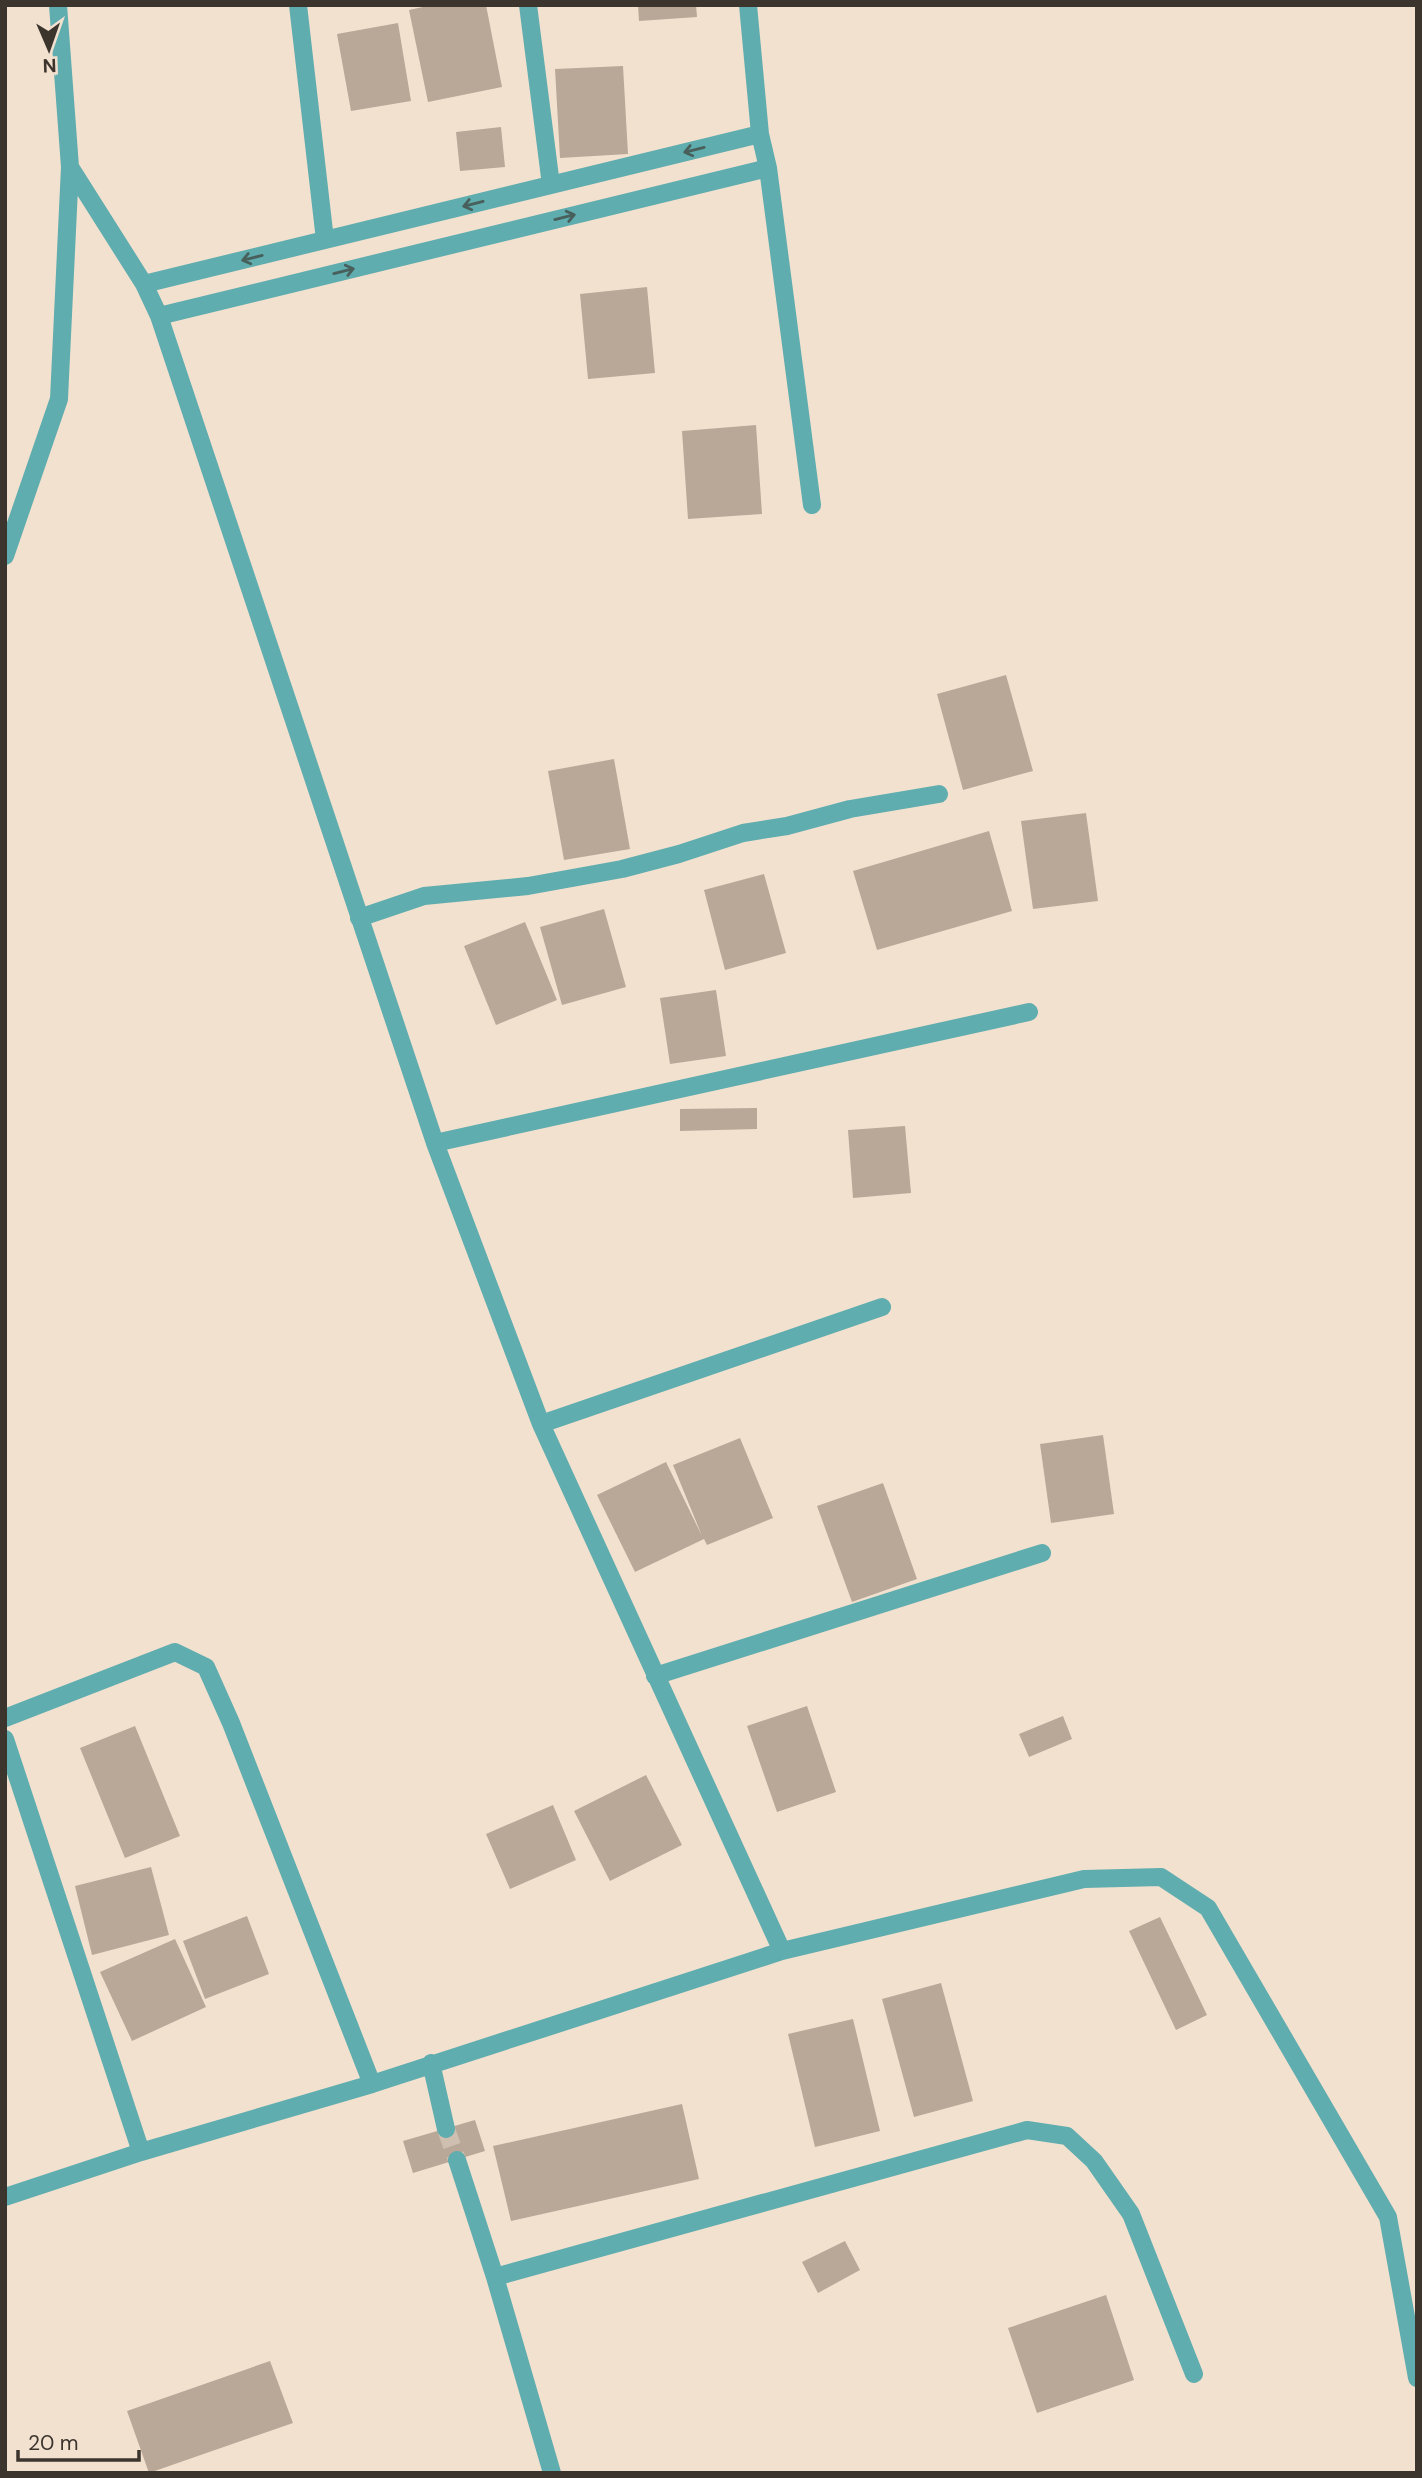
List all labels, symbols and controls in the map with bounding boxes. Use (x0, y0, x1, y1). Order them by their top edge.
north arrow (14, 14, 84, 84)
text: N (42, 53, 57, 78)
one-way arrow (683, 144, 706, 157)
one-way arrow (462, 198, 485, 211)
one-way arrow (553, 210, 576, 223)
one-way arrow (241, 251, 264, 265)
one-way arrow (332, 264, 355, 277)
scale bar (18, 2418, 138, 2462)
text: 20 m (28, 2429, 79, 2457)

